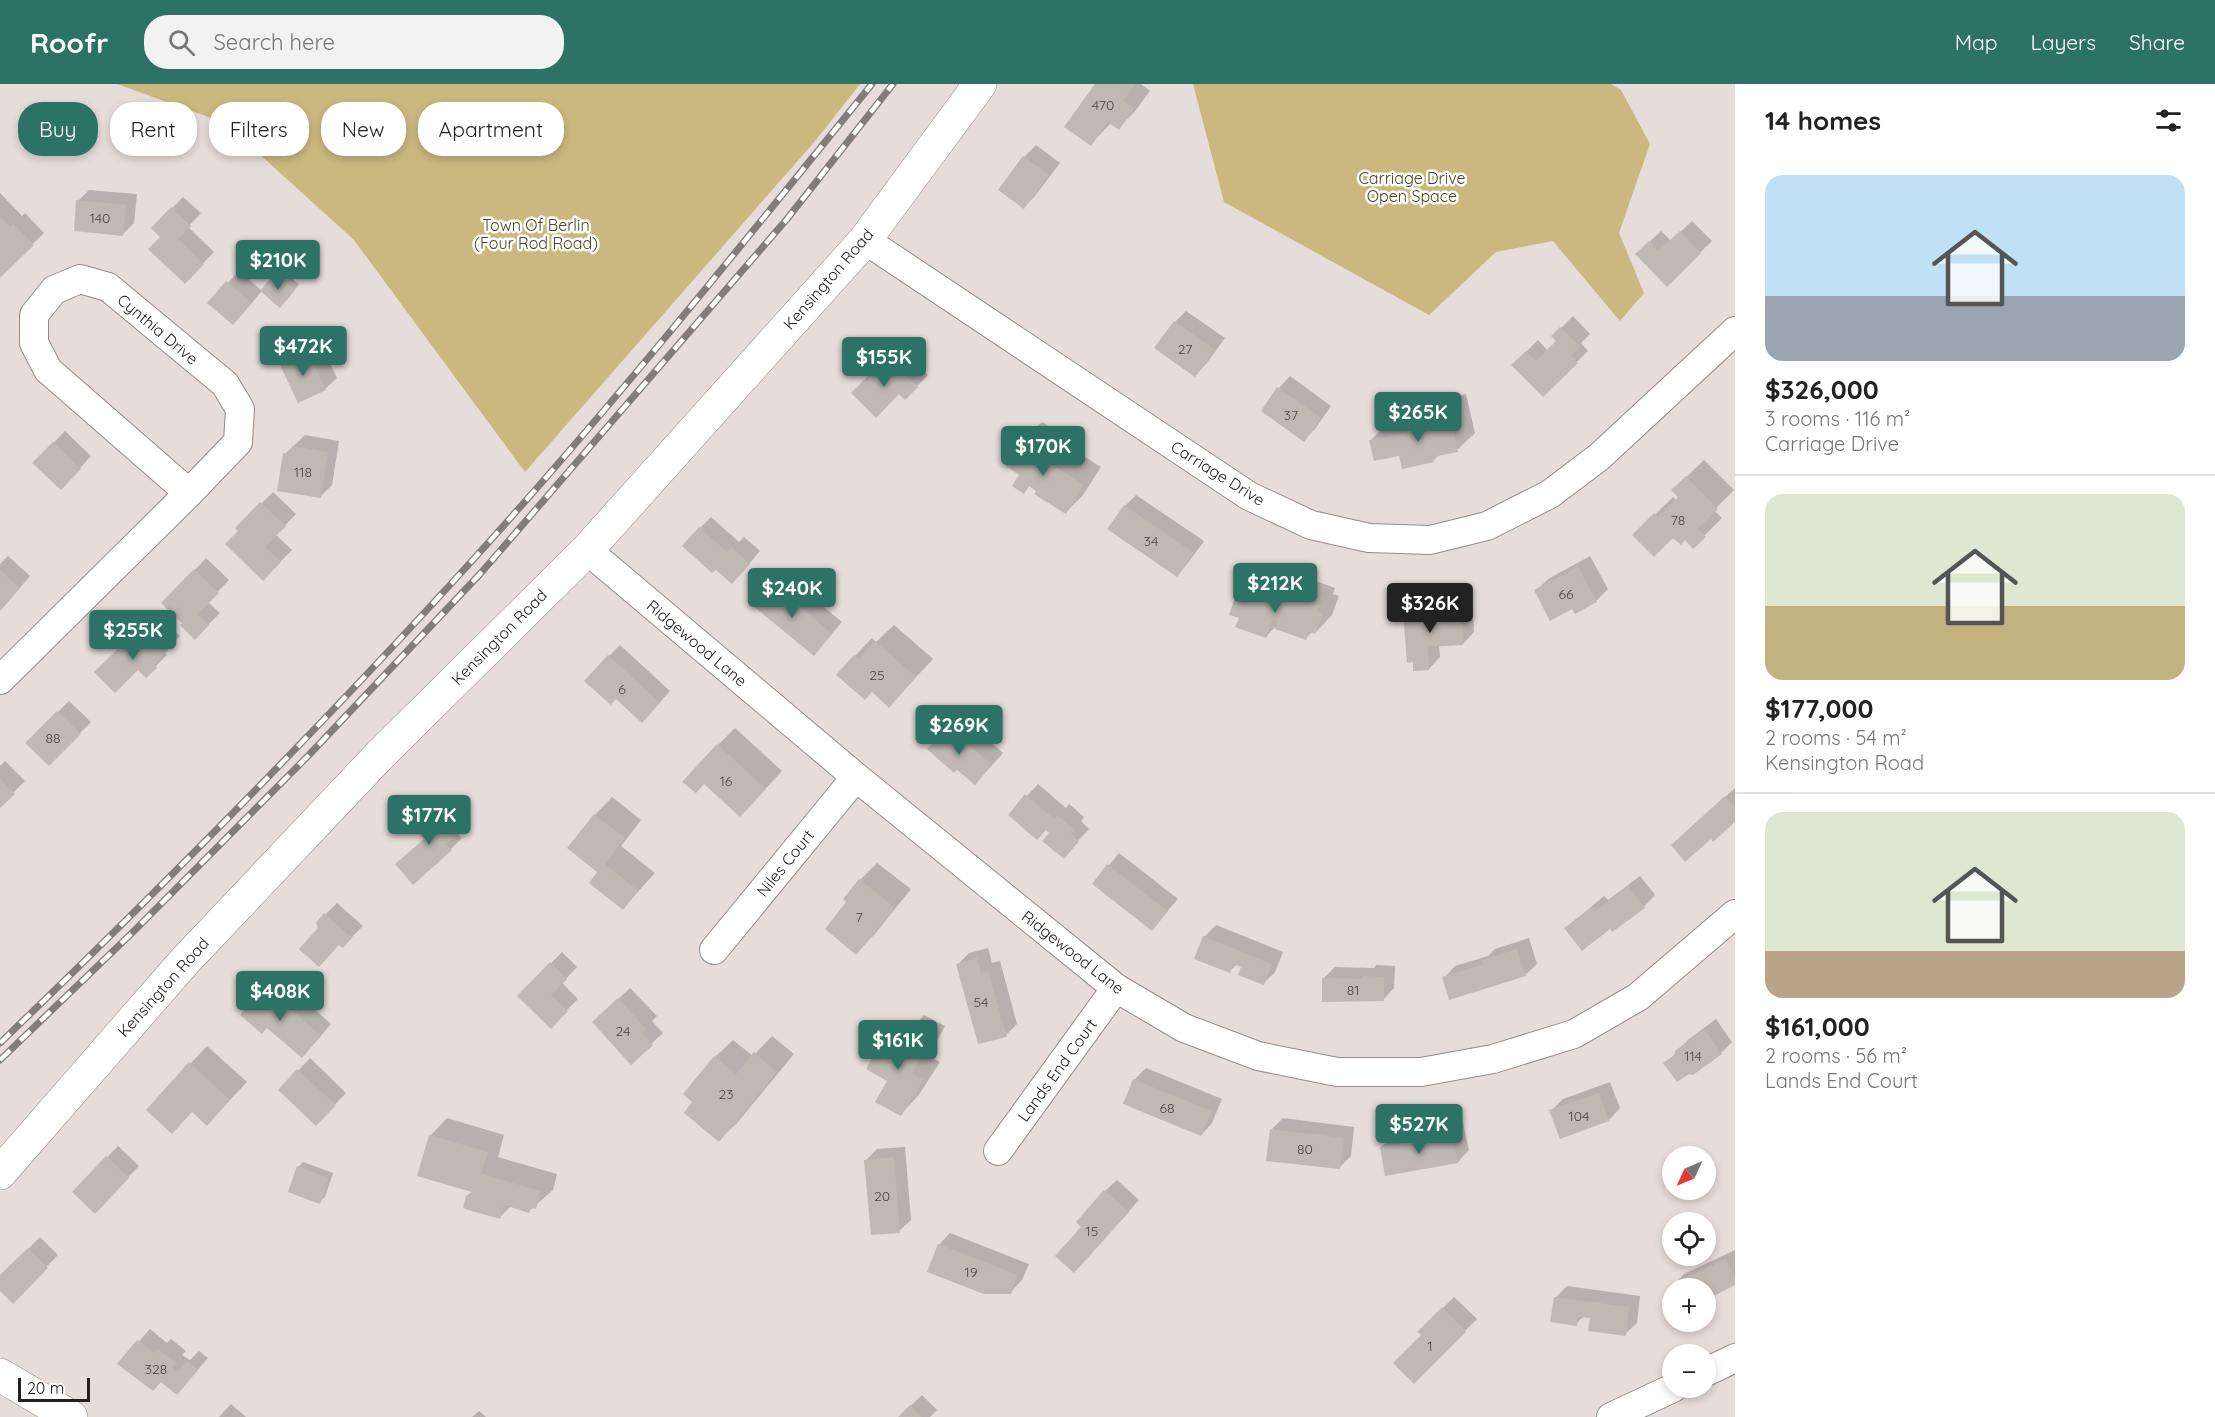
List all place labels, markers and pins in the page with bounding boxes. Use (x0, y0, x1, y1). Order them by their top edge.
pin: $210K (236, 240, 320, 291)
pin: $472K (261, 326, 345, 377)
pin: $155K (842, 337, 926, 388)
pin: $265K (1376, 392, 1460, 443)
pin: $170K (1001, 426, 1085, 477)
pin: $212K (1233, 563, 1317, 614)
pin: $240K (750, 568, 834, 619)
pin: $326K (1388, 583, 1472, 634)
pin: $255K (91, 610, 175, 661)
pin: $269K (917, 705, 1001, 756)
pin: $177K (387, 795, 471, 846)
pin: $408K (238, 971, 322, 1022)
pin: $161K (856, 1020, 940, 1071)
pin: $527K (1377, 1104, 1461, 1155)

